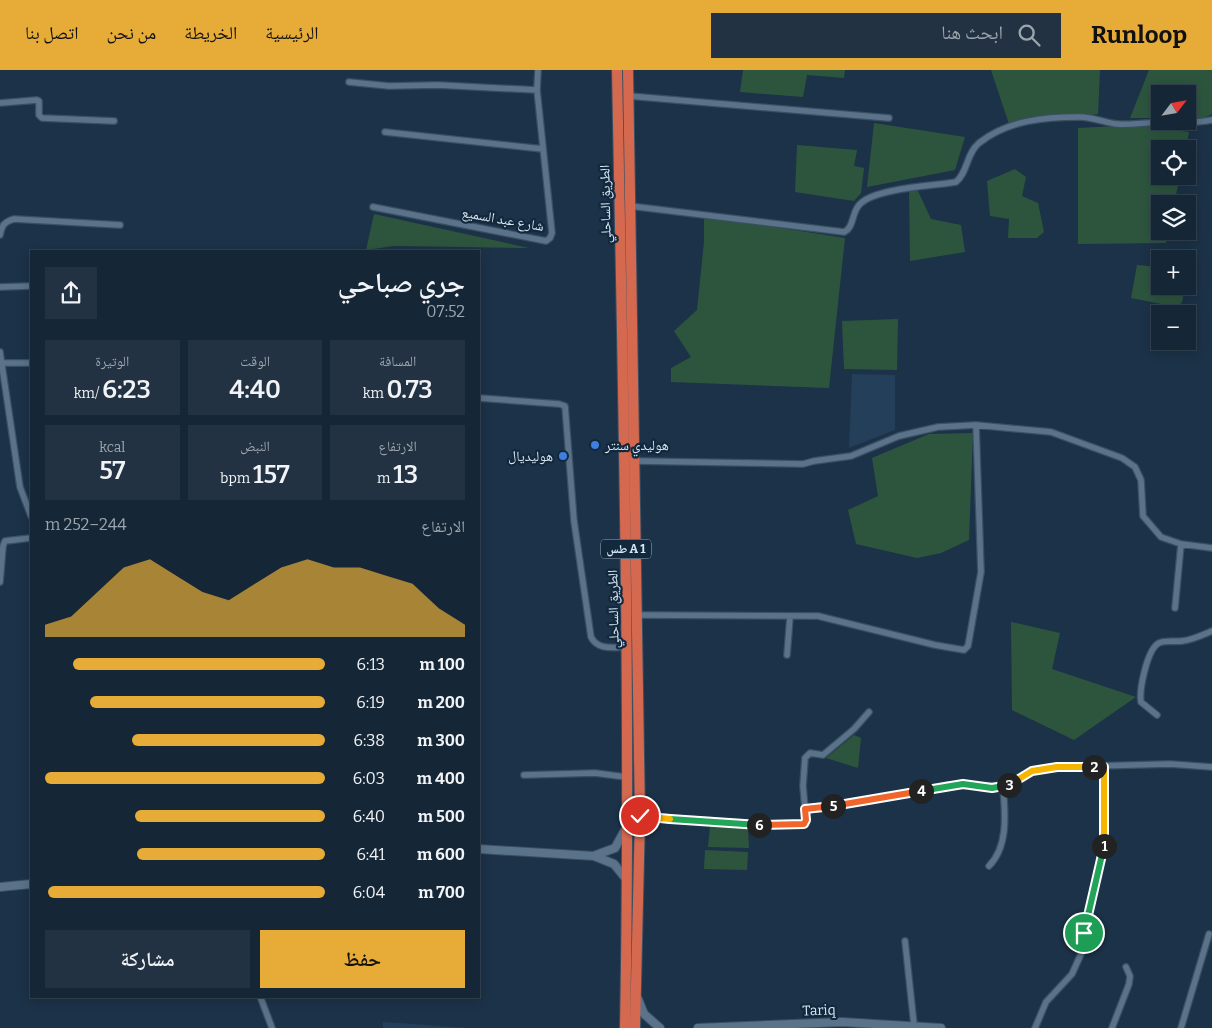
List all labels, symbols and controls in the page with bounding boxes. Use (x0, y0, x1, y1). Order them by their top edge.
search box (711, 13, 1061, 58)
text: ابحث هنا (941, 21, 1003, 44)
icon: search (1015, 21, 1043, 49)
text: Runloop (1091, 21, 1187, 49)
text: اتصل بنا (25, 22, 78, 44)
text: من نحن (106, 22, 156, 44)
text: الخريطة (184, 22, 237, 44)
text: الرئيسية (265, 22, 319, 44)
north arrow (1151, 85, 1196, 130)
map controls (1151, 85, 1196, 350)
button: locate (1151, 140, 1196, 185)
street label: الطريق الساحلي (596, 165, 617, 243)
button: layers (1151, 195, 1196, 240)
street label: شارع عبد السميع (460, 204, 545, 236)
button: + (1151, 250, 1196, 295)
text: جري صباحي (337, 266, 465, 299)
button: share (45, 267, 97, 319)
text: 07:52 (426, 302, 465, 321)
button: − (1151, 305, 1196, 350)
text: الوتيرة (95, 353, 129, 370)
text: الوقت (240, 353, 270, 370)
text: المسافة (379, 353, 416, 370)
text: 6:23 (102, 375, 151, 405)
text: 4:40 (229, 375, 281, 405)
text: 0.73 (387, 375, 433, 405)
text: /km (74, 385, 102, 402)
text: km (363, 385, 387, 402)
place label: هوليدي سنتر (604, 437, 669, 457)
text: النبض (240, 438, 270, 455)
text: الارتفاع (379, 438, 417, 455)
text: kcal (99, 439, 125, 456)
marker: هوليدي سنتر (589, 439, 601, 451)
place label: هوليديال (508, 448, 553, 465)
marker: هوليديال (557, 450, 569, 462)
text: 57 (99, 456, 125, 486)
text: 157 (253, 460, 290, 490)
text: 13 (393, 460, 418, 490)
text: bpm (220, 470, 253, 487)
text: m (377, 470, 393, 487)
text: 244–252 m (45, 515, 127, 534)
text: الارتفاع (421, 517, 465, 536)
road number: طس A 1 (601, 539, 651, 558)
street label: الطريق الساحلي (604, 570, 625, 648)
text: 6:13 (357, 655, 385, 674)
text: 100 m (420, 655, 465, 674)
text: 6:19 (356, 693, 385, 712)
text: 200 m (418, 693, 465, 712)
text: 6:38 (353, 731, 385, 750)
text: 300 m (417, 731, 465, 750)
pin: 2 (1082, 754, 1106, 780)
text: 2 (1091, 759, 1098, 776)
text: 6:03 (353, 769, 385, 788)
text: 400 m (417, 769, 465, 788)
pin: 3 (996, 772, 1022, 798)
text: 3 (1005, 777, 1014, 794)
pin: 4 (908, 778, 934, 804)
text: 4 (917, 783, 926, 800)
pin: 5 (820, 794, 846, 818)
pin (619, 795, 661, 837)
text: 5 (830, 798, 837, 815)
icon: check (626, 802, 654, 830)
text: 6:40 (353, 807, 385, 826)
text: 500 m (418, 807, 465, 826)
pin: 6 (746, 812, 772, 838)
text: 6 (755, 817, 764, 834)
pin: 1 (1092, 834, 1116, 858)
text: 1 (1101, 838, 1108, 855)
text: 6:41 (356, 845, 385, 864)
text: 600 m (417, 845, 465, 864)
text: 6:04 (353, 883, 385, 902)
text: 700 m (418, 883, 465, 902)
pin (1063, 912, 1105, 954)
icon: arrive (1070, 919, 1098, 947)
button: مشاركة (45, 930, 250, 988)
button: حفظ (260, 930, 465, 988)
street label: Tariq (802, 1001, 836, 1020)

